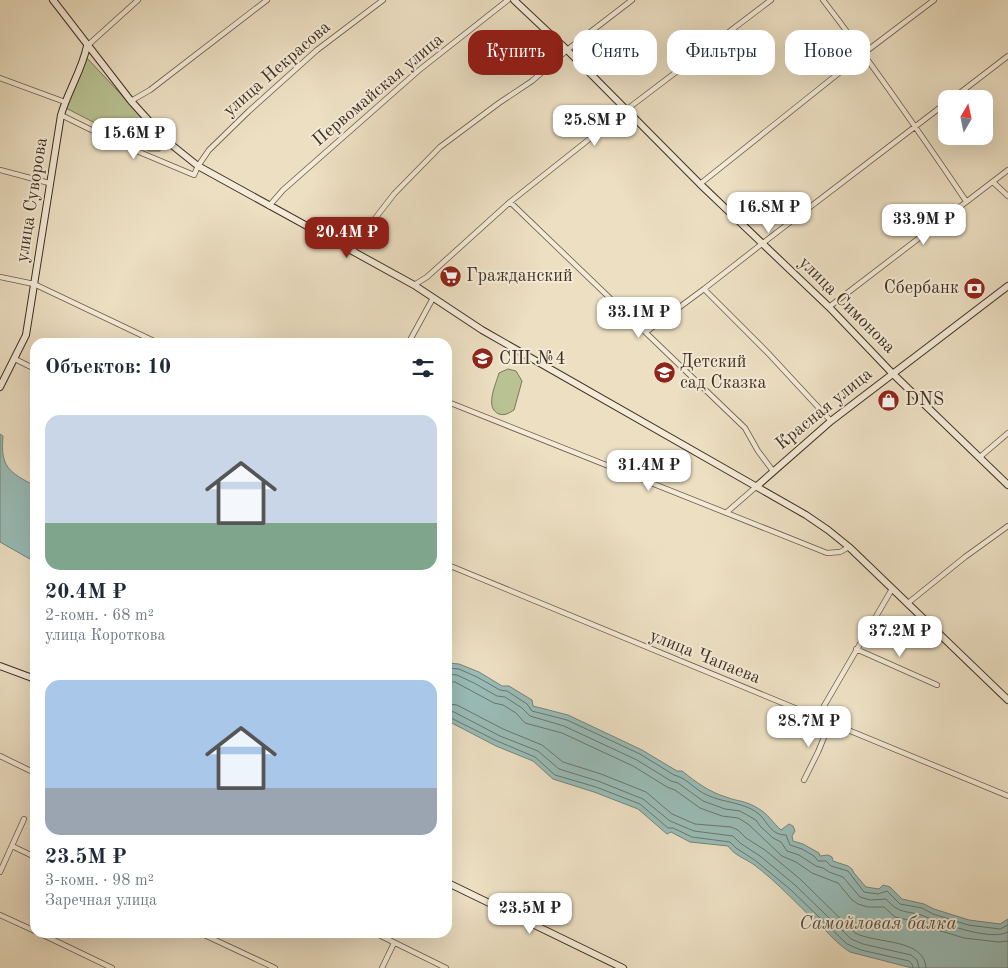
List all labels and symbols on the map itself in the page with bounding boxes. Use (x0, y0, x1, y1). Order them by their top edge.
street label: улица Некрасова (220, 18, 334, 120)
street label: Первомайская улица (309, 30, 447, 150)
north arrow (938, 90, 992, 145)
pin: 25.8M ₽ (549, 104, 641, 147)
pin: 15.6M ₽ (88, 118, 180, 160)
street label: улица Суворова (13, 136, 51, 264)
pin: 16.8M ₽ (723, 192, 815, 234)
pin: 33.9M ₽ (878, 204, 970, 246)
pin: 20.4M ₽ (301, 216, 393, 259)
street label: улица Симонова (795, 253, 899, 357)
supermarket icon: Гражданский (438, 264, 462, 288)
place label: Гражданский (466, 267, 573, 285)
bank icon: Сбербанк (963, 276, 987, 300)
place label: Сбербанк (884, 279, 959, 297)
pin: 33.1M ₽ (593, 296, 685, 339)
school or university icon: СШ №4 (471, 347, 495, 371)
place label: СШ №4 (499, 350, 566, 368)
place label: Детский сад Сказка (680, 353, 766, 392)
school or university icon: Детский сад Сказка (652, 360, 676, 384)
street label: Красная улица (772, 365, 876, 453)
shop icon: DNS (877, 388, 901, 412)
place label: DNS (905, 391, 944, 409)
pin: 31.4M ₽ (603, 450, 695, 492)
pin: 37.2M ₽ (854, 616, 946, 658)
street label: улица Чапаева (647, 627, 763, 687)
pin: 28.7M ₽ (763, 706, 855, 748)
pin: 23.5M ₽ (484, 892, 576, 935)
water label: Самойловая балка (799, 914, 957, 934)

